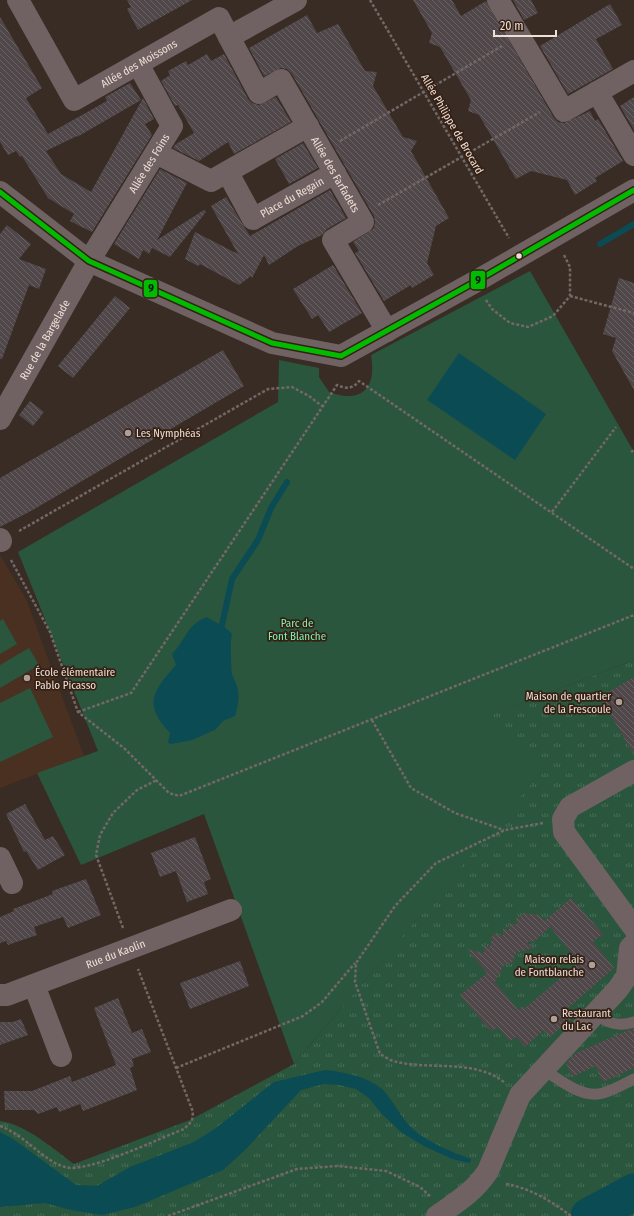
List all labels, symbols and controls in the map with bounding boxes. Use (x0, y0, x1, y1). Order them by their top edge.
scale bar (494, 12, 556, 38)
text: 20 m (500, 19, 524, 33)
street label: Allée des Moissons (98, 36, 180, 90)
street label: Allée Philippe de Brocard (418, 72, 486, 176)
street label: Allée des Foins (126, 131, 172, 195)
street label: Allée des Farfadets (309, 134, 363, 215)
street label: Place du Regain (258, 174, 326, 220)
unlabelled marker (514, 251, 524, 261)
line badge: 9 (470, 270, 486, 290)
text: 9 (475, 274, 481, 287)
line badge: 9 (143, 279, 158, 298)
text: 9 (148, 282, 154, 295)
street label: Rue de la Bargelade (17, 297, 72, 382)
place label: Les Nymphéas (136, 427, 201, 440)
marker: Les Nymphéas (123, 428, 133, 438)
park label: Parc de Font Blanche (268, 617, 326, 643)
place label: École élémentaire Pablo Picasso (35, 665, 115, 692)
marker: École élémentaire Pablo Picasso (22, 673, 32, 683)
place label: Maison de quartier de la Frescoule (526, 690, 611, 716)
marker: Maison de quartier de la Frescoule (614, 697, 624, 707)
street label: Rue du Kaolin (84, 937, 147, 971)
place label: Maison relais de Fontblanche (515, 953, 584, 979)
marker: Maison relais de Fontblanche (587, 960, 597, 970)
place label: Restaurant du Lac (562, 1007, 611, 1033)
marker: Restaurant du Lac (549, 1014, 559, 1024)

